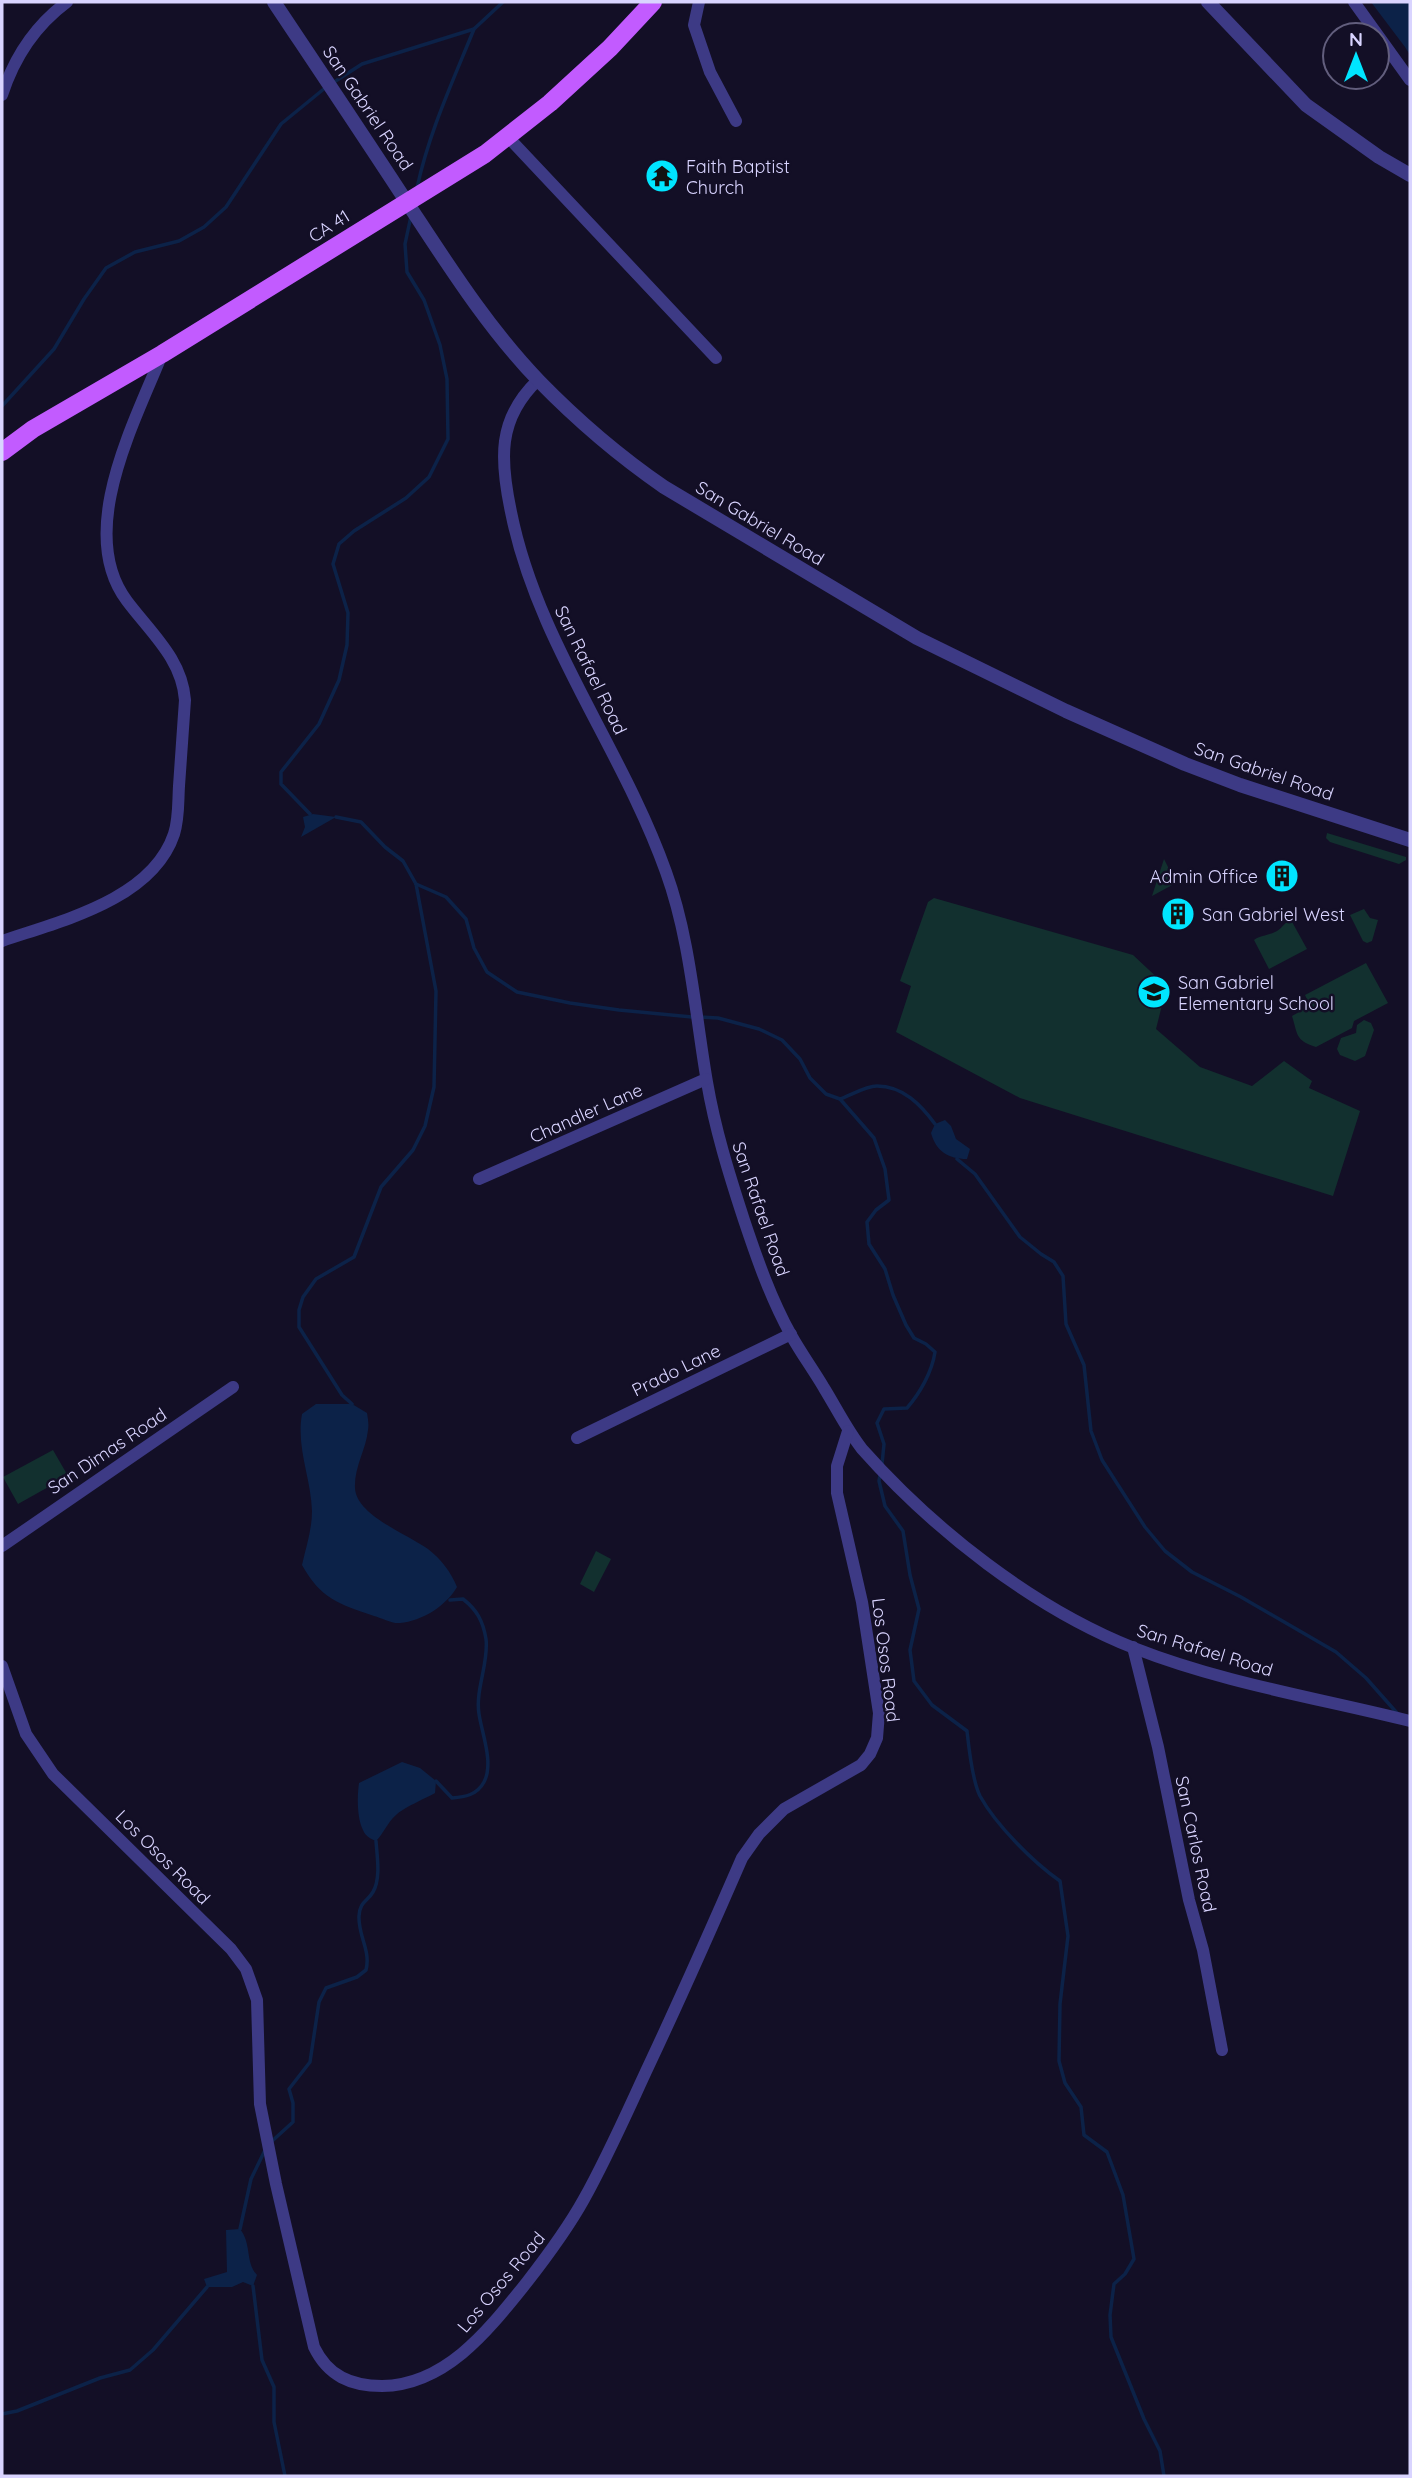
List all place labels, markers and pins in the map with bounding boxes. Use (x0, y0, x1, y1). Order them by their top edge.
place label: Faith Baptist Church (686, 155, 790, 199)
temple icon: Faith Baptist Church (643, 157, 681, 195)
building icon: Admin Office (1263, 857, 1301, 895)
place label: Admin Office (1150, 865, 1258, 888)
building icon: San Gabriel West (1159, 895, 1197, 933)
place label: San Gabriel West (1202, 903, 1345, 926)
place label: San Gabriel Elementary School (1178, 971, 1334, 1015)
school or university icon: San Gabriel Elementary School (1135, 973, 1173, 1011)

